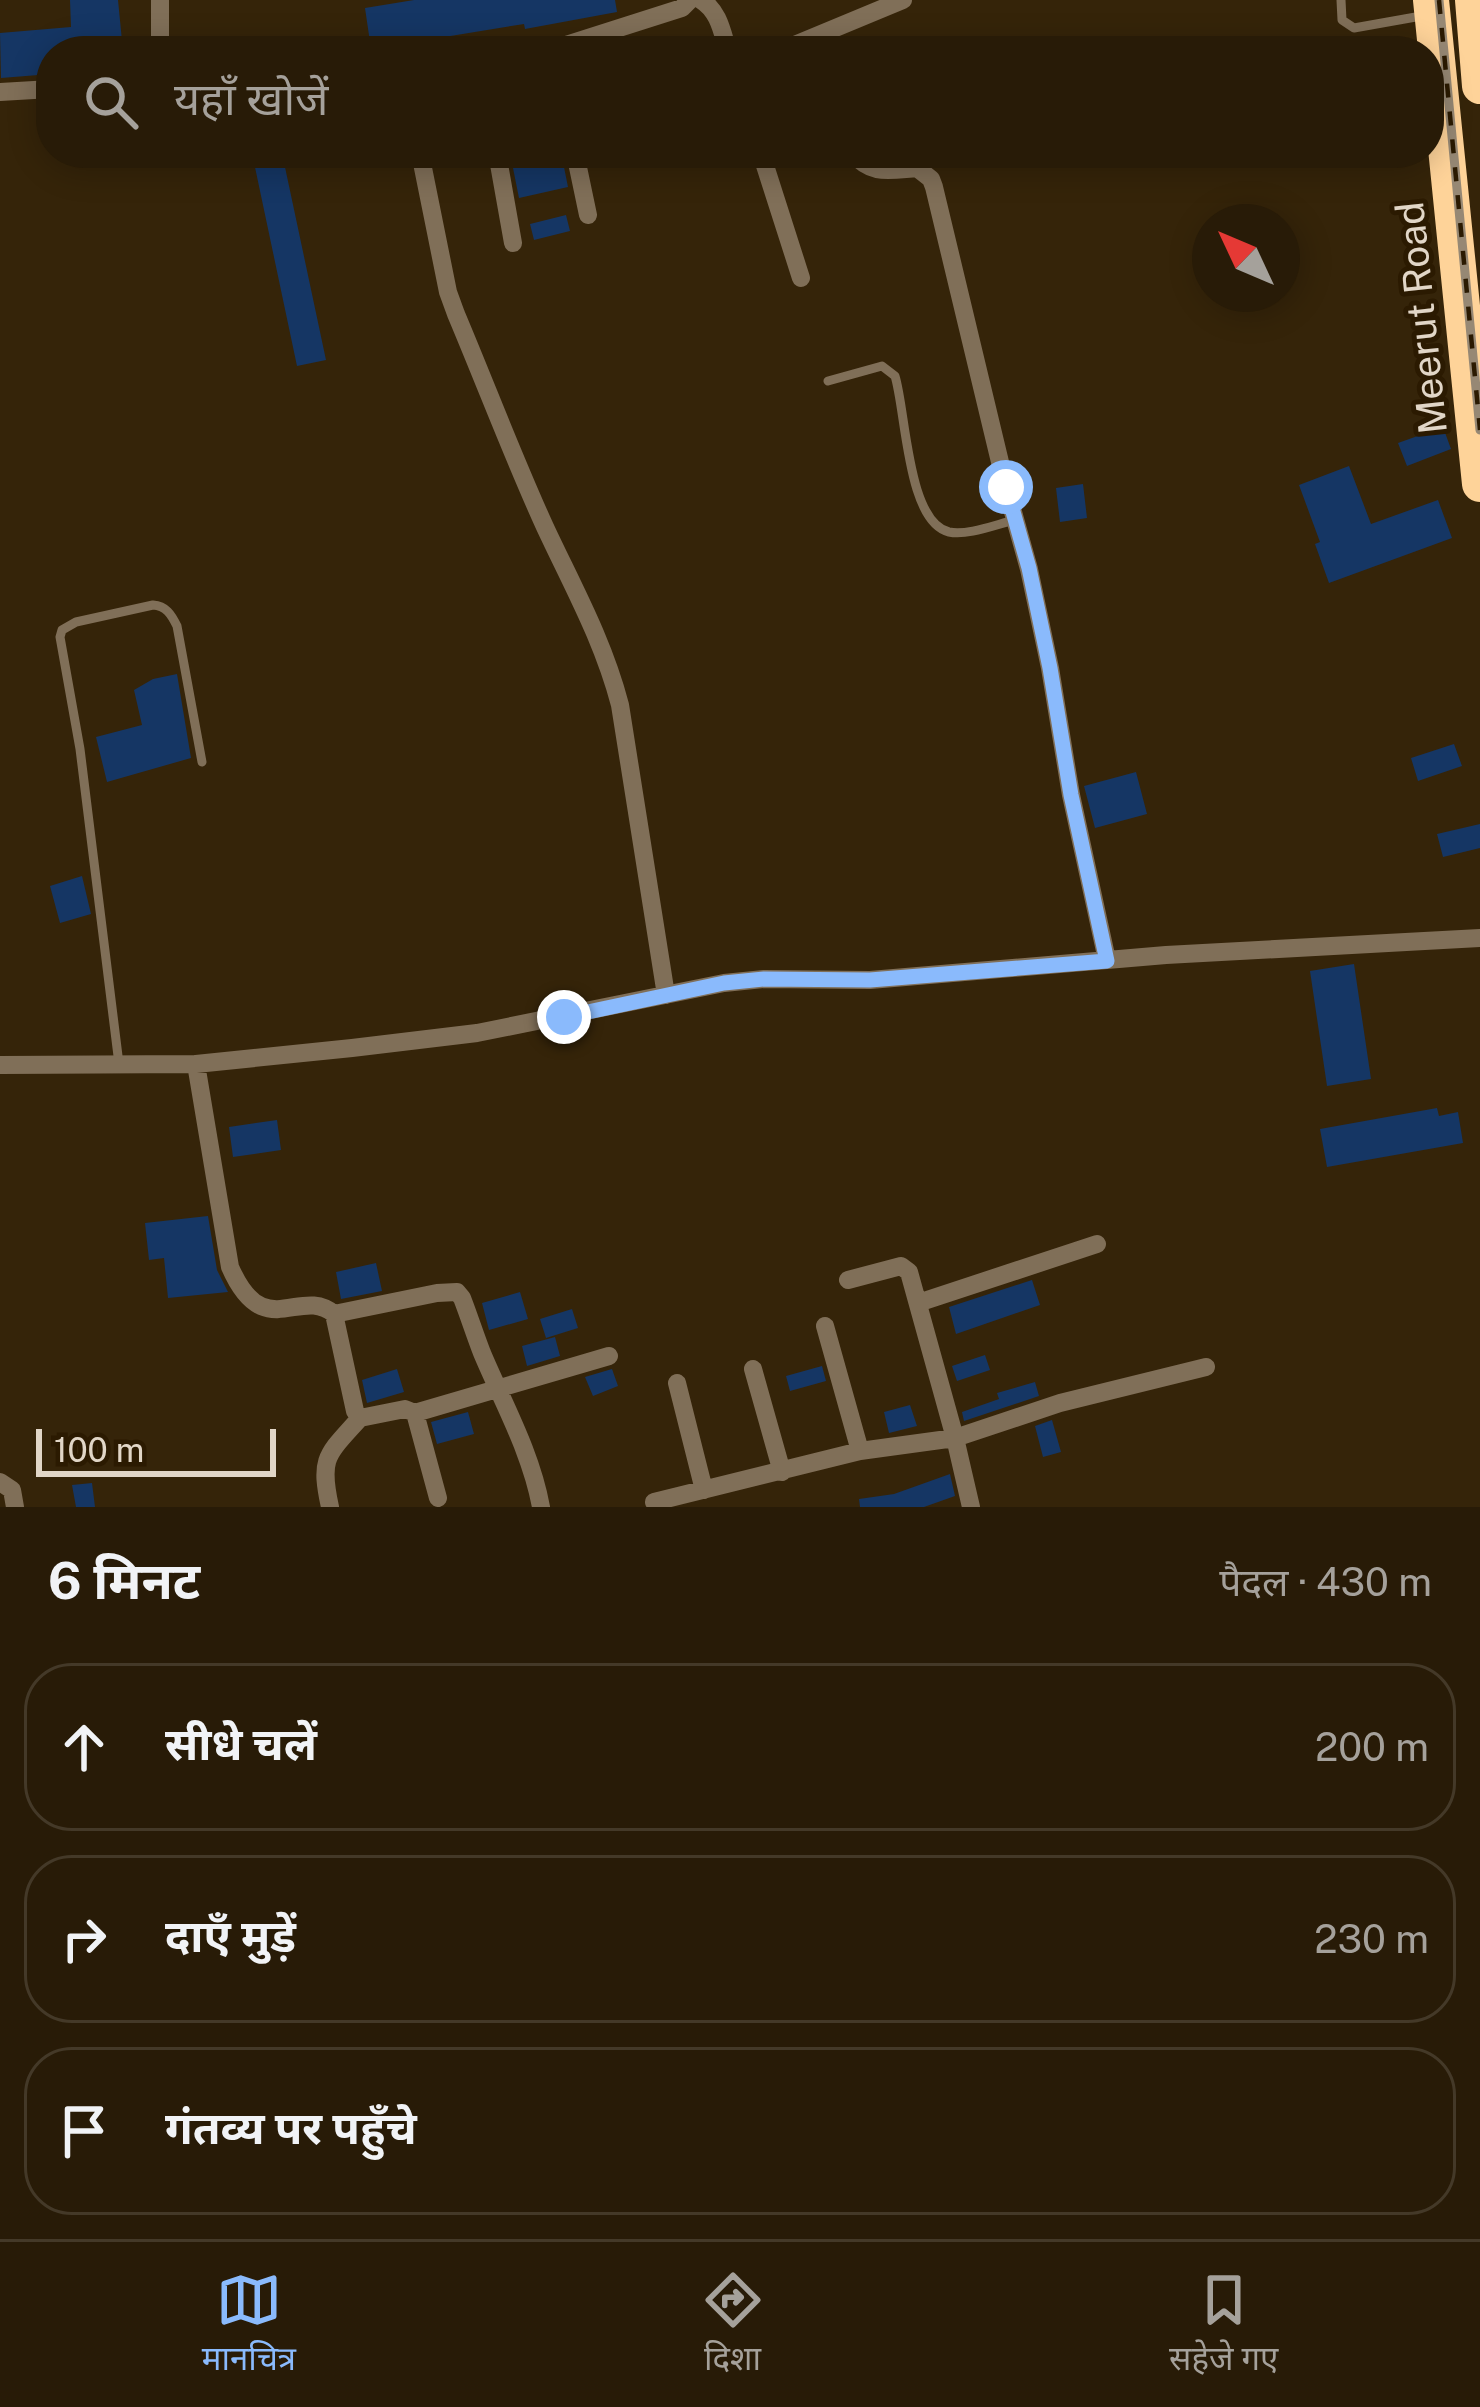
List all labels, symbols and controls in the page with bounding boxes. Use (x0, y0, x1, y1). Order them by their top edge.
search box (36, 36, 1444, 168)
icon: search (78, 69, 144, 135)
text: यहाँ खोजें (174, 72, 328, 125)
street label: Meerut Road (1386, 200, 1456, 436)
north arrow (1192, 204, 1300, 312)
route start (979, 460, 1033, 514)
route end (537, 990, 591, 1044)
scale bar (36, 1423, 276, 1476)
text: 100 m (54, 1431, 144, 1469)
text: 6 मिनट (48, 1551, 200, 1610)
text: पैदल · 430 m (1219, 1559, 1432, 1605)
icon: ahead (51, 1714, 117, 1780)
text: सीधे चलें (165, 1717, 317, 1770)
text: 200 m (1315, 1724, 1429, 1770)
icon: right (51, 1906, 117, 1972)
text: दाएँ मुड़ें (165, 1909, 296, 1962)
text: 230 m (1314, 1916, 1429, 1962)
icon: arrive (51, 2098, 117, 2164)
text: गंतव्य पर पहुँचे (165, 2101, 417, 2154)
tab: मानचित्र (202, 2267, 296, 2383)
tab: दिशा (700, 2267, 766, 2383)
tab: सहेजे गए (1169, 2267, 1278, 2383)

